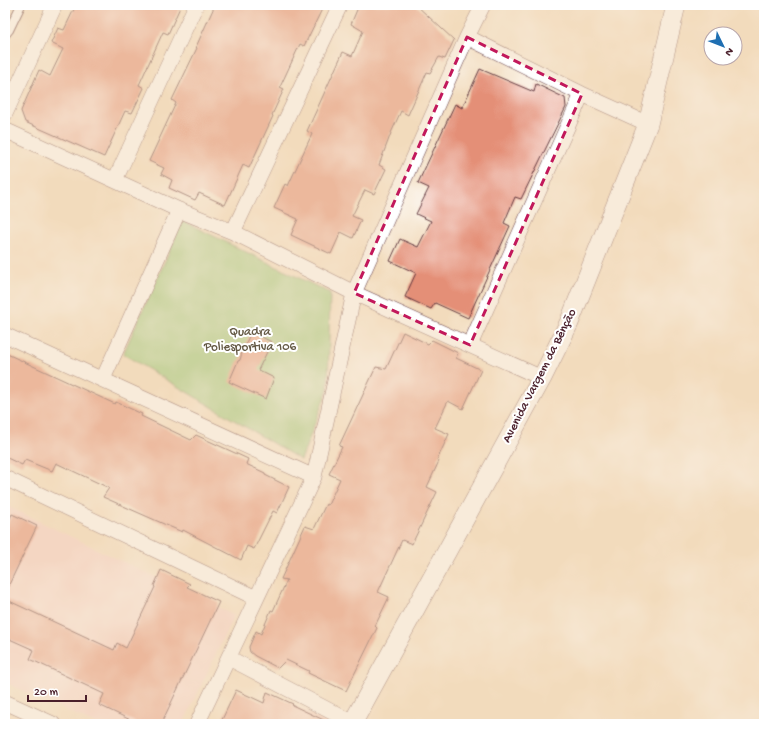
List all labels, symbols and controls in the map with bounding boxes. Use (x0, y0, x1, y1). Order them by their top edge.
north arrow (703, 26, 743, 66)
text: N (722, 45, 736, 58)
street label: Avenida Vargem da Bênção (500, 306, 580, 445)
park label: Quadra Poliesportiva 106 (203, 325, 297, 355)
scale bar (28, 677, 86, 703)
text: 20 m (34, 686, 59, 700)

